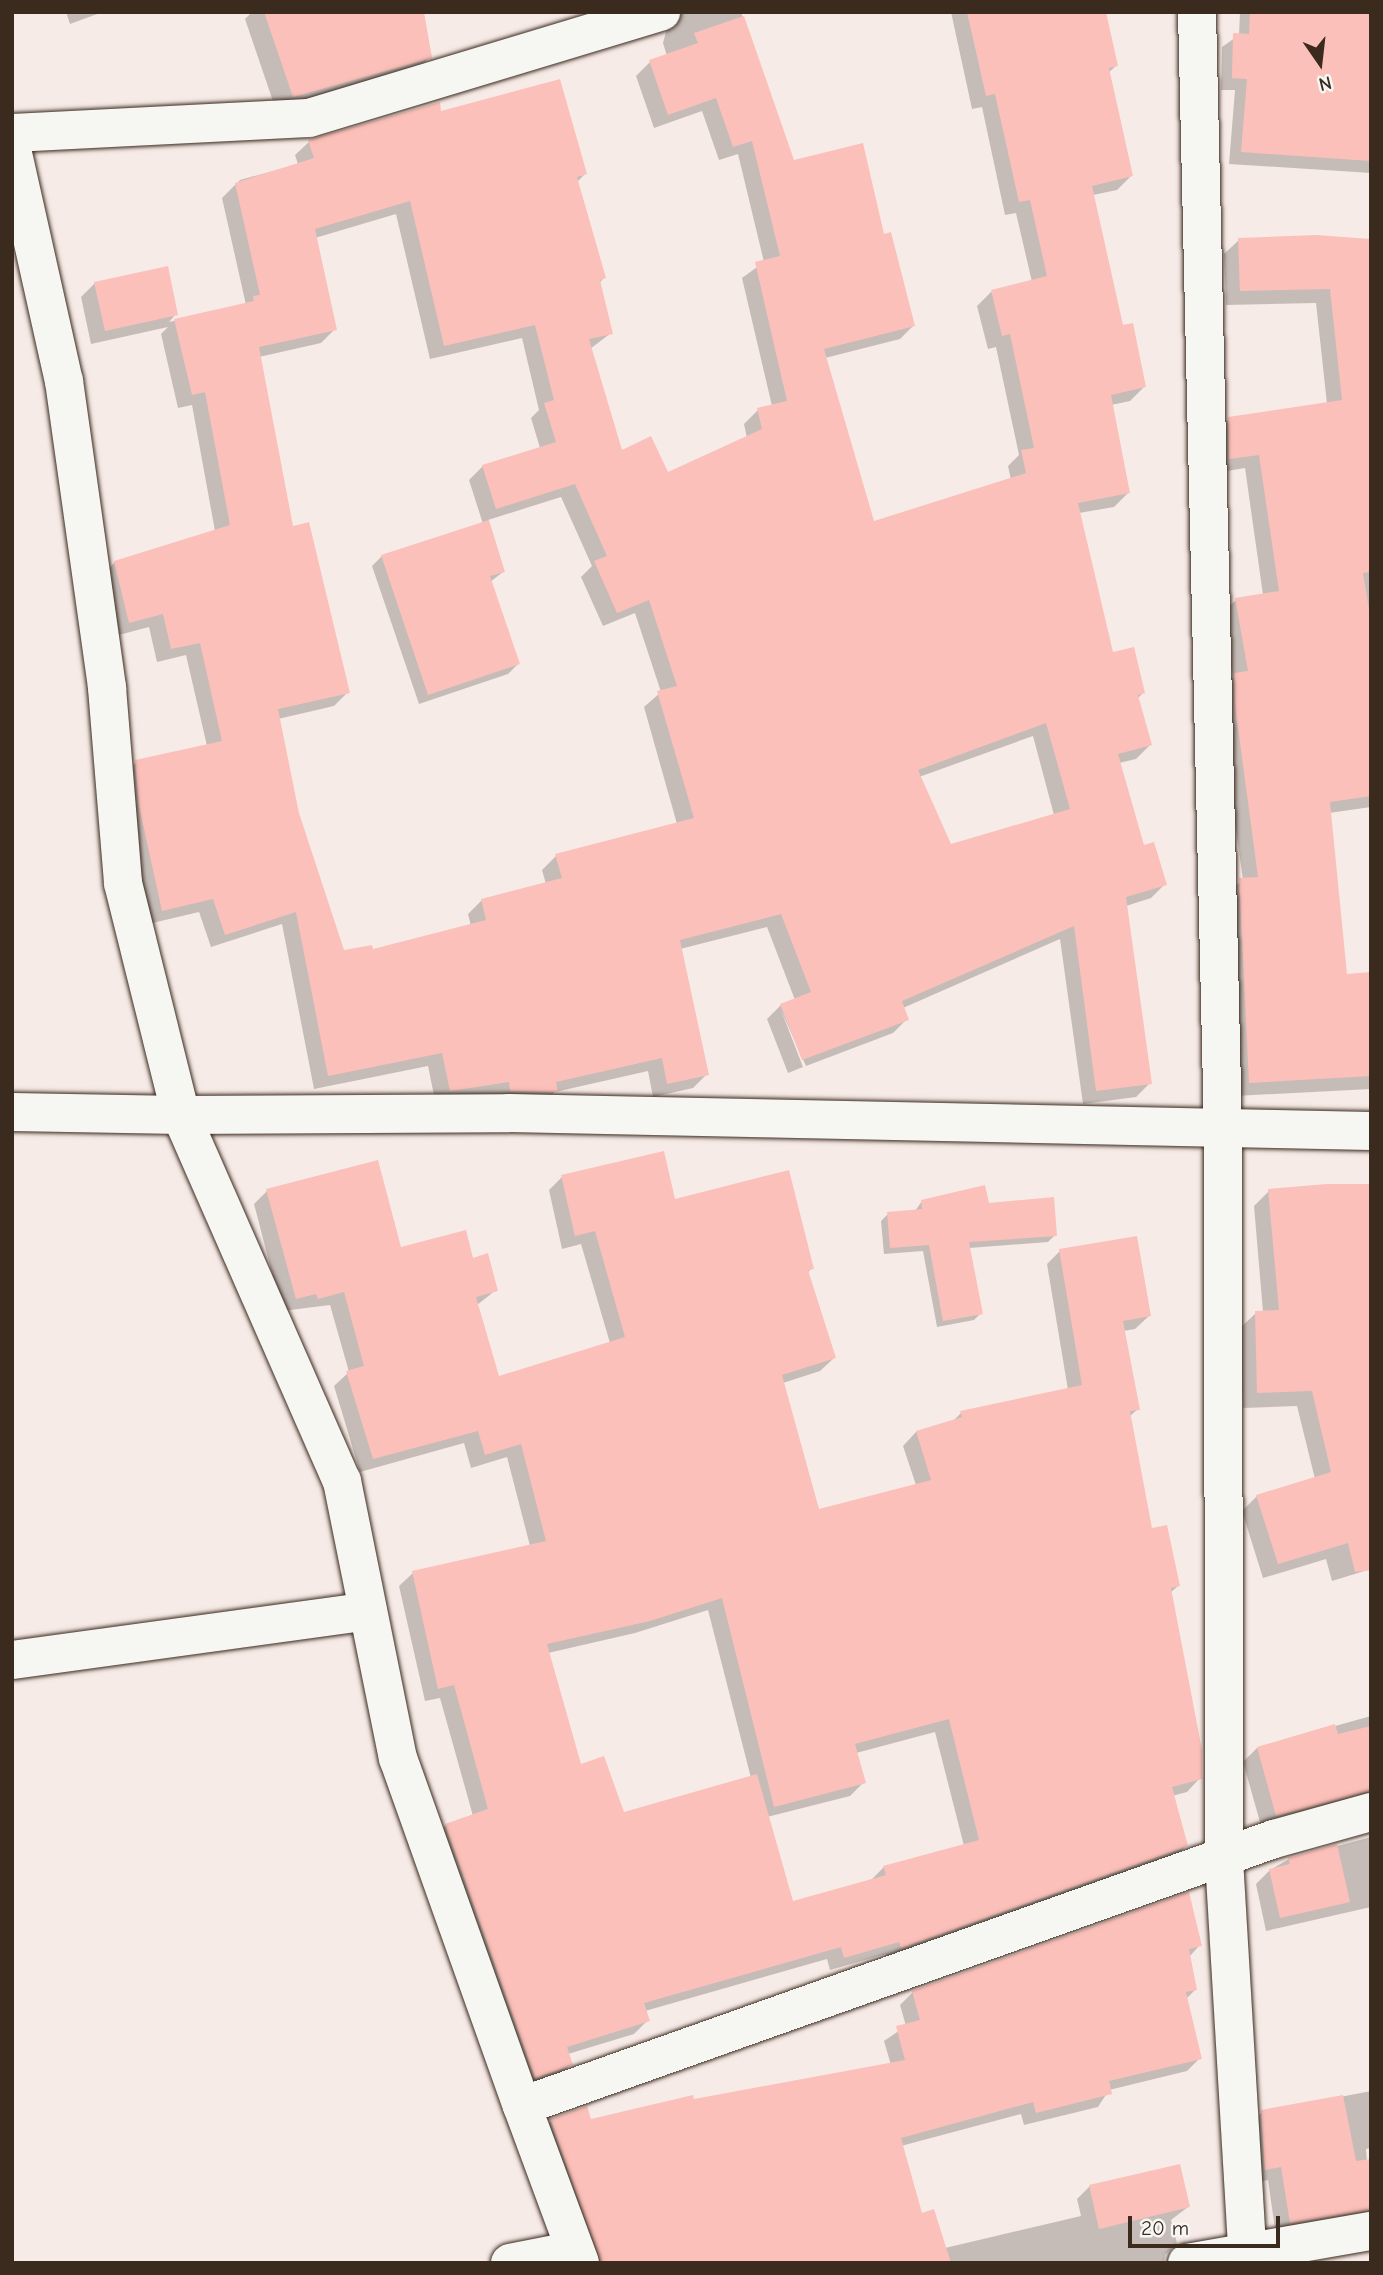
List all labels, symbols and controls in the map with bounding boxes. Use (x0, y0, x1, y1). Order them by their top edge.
north arrow (1285, 28, 1355, 98)
text: N (1316, 71, 1334, 96)
scale bar (1131, 2202, 1283, 2246)
text: 20 m (1141, 2216, 1189, 2240)

